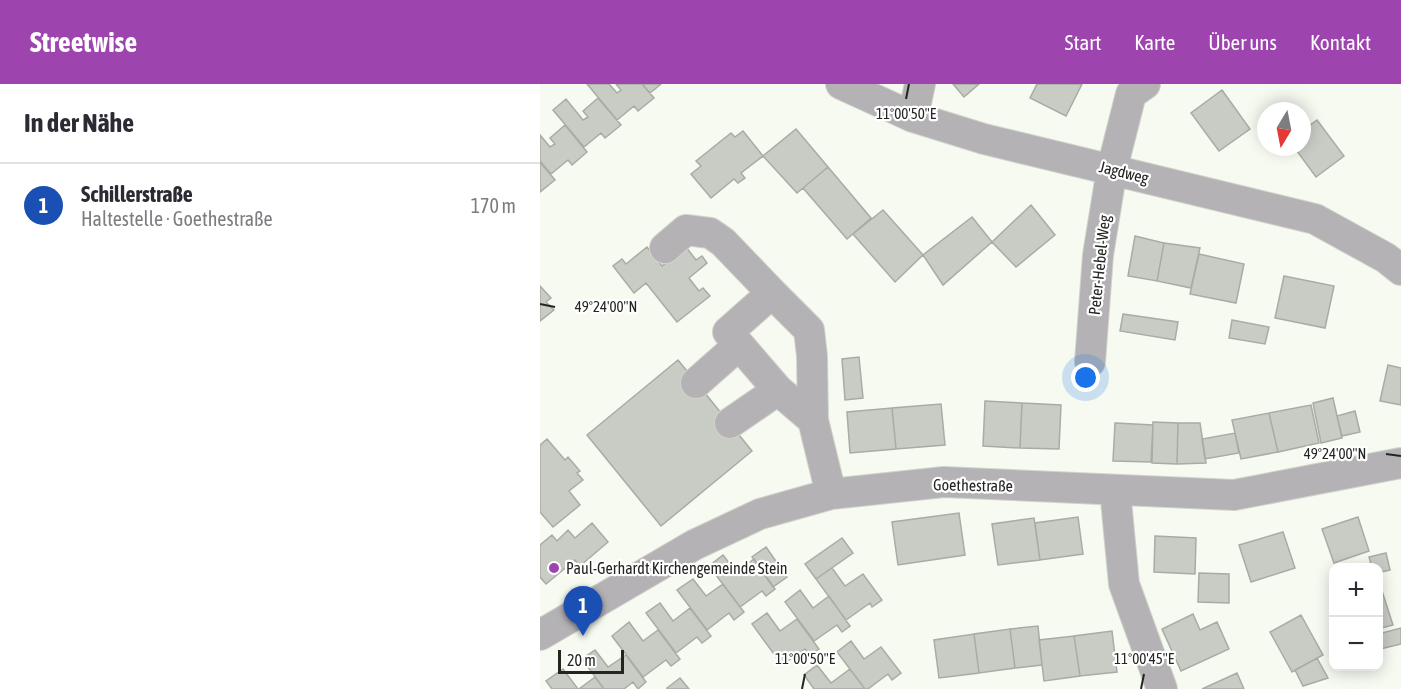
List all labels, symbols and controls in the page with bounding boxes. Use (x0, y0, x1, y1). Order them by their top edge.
text: Streetwise (30, 26, 137, 58)
text: Start (1065, 30, 1101, 54)
text: Karte (1134, 30, 1175, 54)
text: Über uns (1208, 30, 1277, 54)
text: Kontakt (1310, 30, 1371, 54)
north arrow (1257, 102, 1311, 156)
text: 11°00'50"E (876, 105, 937, 122)
text: In der Nähe (24, 108, 134, 138)
street label: Jagdweg (1097, 157, 1151, 188)
text: Schillerstraße (81, 181, 193, 207)
text: 1 (39, 194, 48, 217)
text: 170 m (471, 194, 516, 217)
text: Haltestelle · Goethestraße (81, 207, 273, 230)
street label: Peter-Hebel-Weg (1085, 214, 1114, 316)
text: 49°24'00"N (575, 298, 637, 315)
your location (1071, 363, 1100, 392)
text: 49°24'00"N (1304, 445, 1366, 462)
street label: Goethestraße (933, 475, 1013, 495)
place label: Paul-Gerhardt Kirchengemeinde Stein (566, 559, 788, 578)
marker: Paul-Gerhardt Kirchengemeinde Stein (547, 561, 561, 575)
map controls (1329, 563, 1383, 671)
button: + (1329, 563, 1383, 617)
pin: 1 (564, 586, 603, 636)
button: − (1329, 617, 1383, 671)
scale bar (558, 647, 624, 674)
text: 11°00'50"E (775, 650, 836, 667)
text: 11°00'45"E (1114, 650, 1175, 667)
text: 20 m (567, 651, 596, 669)

